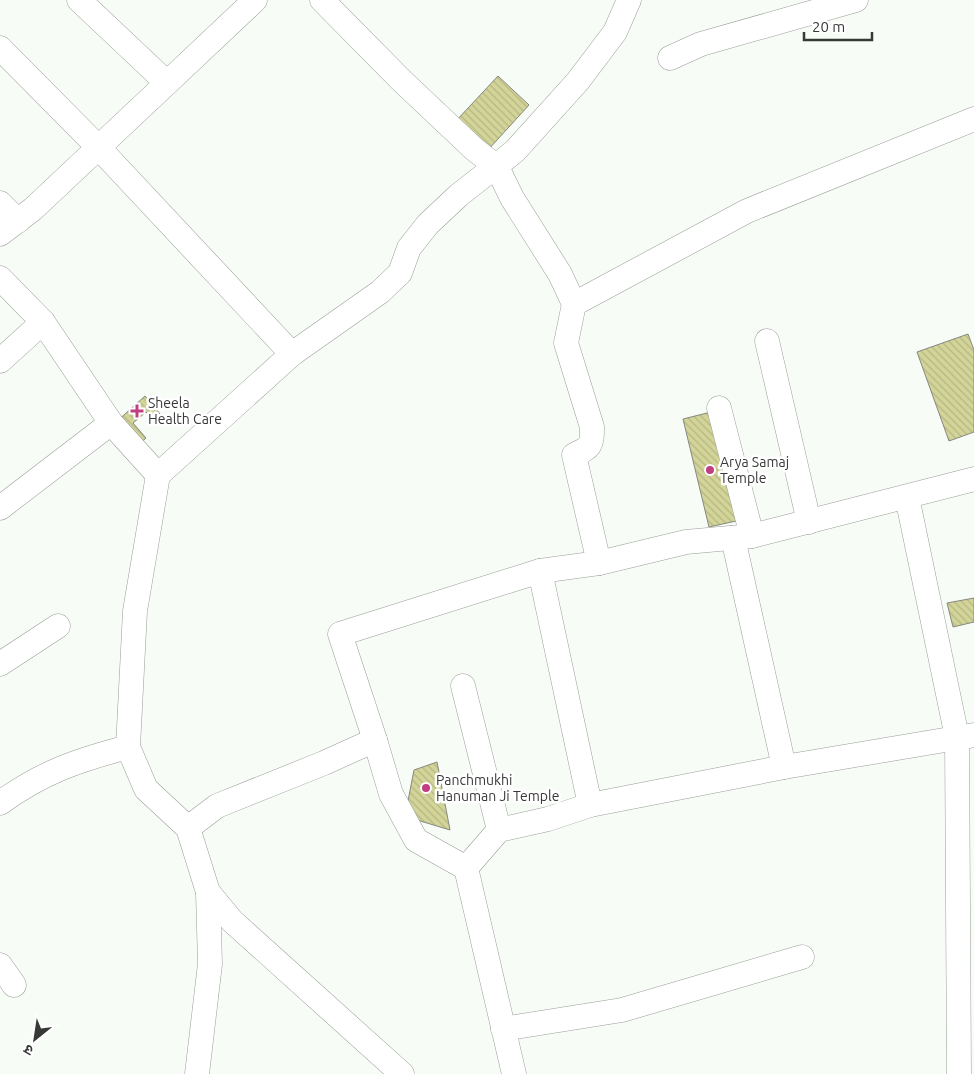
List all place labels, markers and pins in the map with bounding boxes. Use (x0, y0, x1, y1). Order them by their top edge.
place label: Sheela Health Care (148, 395, 222, 427)
marker: Sheela Health Care (130, 404, 144, 418)
place label: Arya Samaj Temple (720, 454, 789, 486)
marker: Arya Samaj Temple (704, 464, 716, 476)
place label: Panchmukhi Hanuman Ji Temple (436, 772, 559, 804)
marker: Panchmukhi Hanuman Ji Temple (420, 782, 432, 794)

